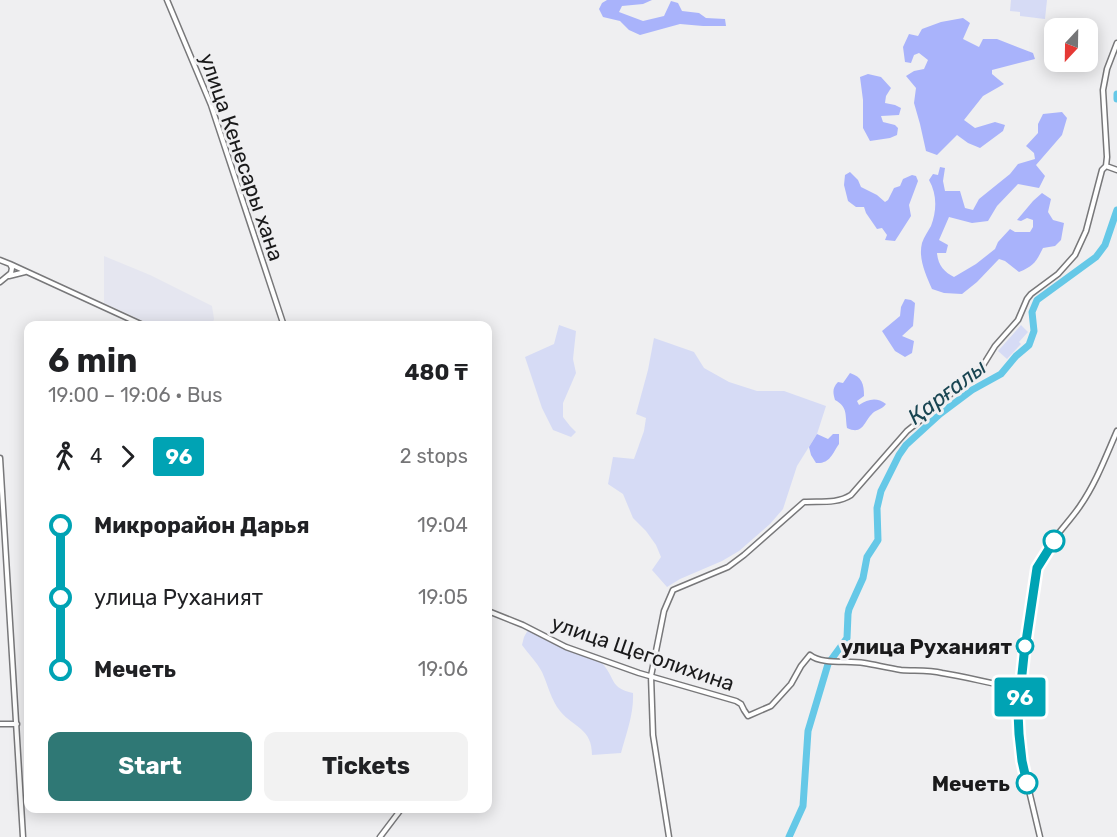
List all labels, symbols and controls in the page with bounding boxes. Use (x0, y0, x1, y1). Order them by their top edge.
north arrow (1044, 18, 1098, 72)
map controls (1044, 18, 1098, 72)
street label: улица Кенесары хана (195, 50, 289, 264)
text: 6 min (48, 341, 137, 380)
water label: Қарғалы (902, 353, 992, 430)
text: 480 ₸ (405, 359, 468, 386)
text: 19:00 – 19:06 · Bus (48, 383, 223, 407)
icon: walk (48, 440, 81, 473)
icon: forward (111, 440, 144, 473)
text: 4 (90, 444, 102, 468)
text: 96 (165, 444, 192, 469)
text: 2 stops (400, 444, 468, 468)
text: Микрорайон Дарья (94, 512, 310, 539)
text: 19:04 (417, 513, 468, 537)
unlabelled marker (1043, 530, 1065, 552)
text: улица Руханият (94, 584, 263, 611)
text: 19:05 (418, 585, 468, 609)
street label: улица Щеголихина (548, 610, 738, 696)
place label: улица Руханият (841, 634, 1012, 659)
marker: улица Руханият (1016, 637, 1034, 655)
text: Мечеть (94, 656, 176, 683)
text: 19:06 (418, 657, 468, 681)
line badge: 96 (993, 678, 1047, 716)
text: 96 (1006, 685, 1034, 710)
button: Start (48, 732, 252, 801)
button: Tickets (264, 732, 468, 801)
place label: Мечеть (932, 771, 1010, 796)
marker: Мечеть (1016, 772, 1038, 794)

